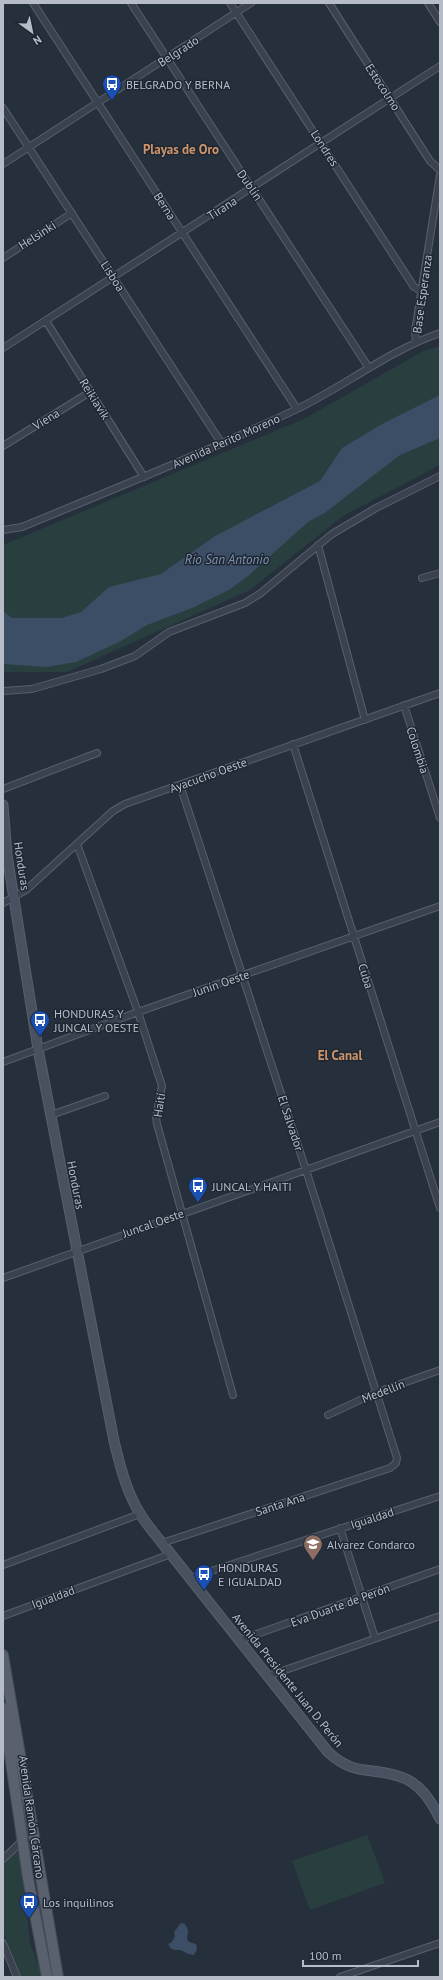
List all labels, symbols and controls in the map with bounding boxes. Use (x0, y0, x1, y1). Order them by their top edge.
north arrow (12, 12, 52, 52)
street label: Belgrado (155, 32, 201, 70)
text: N (31, 33, 44, 48)
street label: Estocolmo (362, 61, 404, 113)
bus stop icon: BELGRADO Y BERNA (101, 73, 123, 101)
place label: BELGRADO Y BERNA (126, 77, 230, 92)
street label: Londres (308, 127, 342, 169)
district label: Playas de Oro (143, 141, 219, 158)
street label: Dublín (234, 167, 266, 203)
street label: Berna (151, 189, 179, 223)
street label: Tirana (204, 193, 240, 223)
street label: Helsinki (16, 217, 58, 253)
street label: Base Esperanza (409, 254, 435, 334)
street label: Lisboa (98, 258, 128, 294)
street label: Reikiavik (77, 376, 114, 422)
street label: Viena (29, 405, 62, 433)
street label: Avenida Perito Moreno (170, 411, 282, 471)
water label: Río San Antonio (185, 551, 270, 568)
street label: Colombia (403, 725, 433, 775)
street label: Ayacucho Oeste (167, 754, 249, 796)
street label: Honduras (11, 841, 33, 891)
street label: Cuba (355, 962, 377, 990)
street label: Junín Oeste (190, 966, 251, 1000)
place label: HONDURAS Y JUNCAL Y OESTE (53, 1006, 139, 1035)
bus stop icon: HONDURAS Y JUNCAL Y OESTE (29, 1009, 51, 1037)
district label: El Canal (318, 1047, 363, 1064)
street label: Haití (150, 1092, 168, 1118)
street label: El Salvador (275, 1093, 307, 1153)
street label: Honduras (64, 1159, 88, 1211)
bus stop icon: JUNCAL Y HAITI (187, 1175, 209, 1203)
place label: JUNCAL Y HAITI (211, 1179, 292, 1194)
street label: Juncal Oeste (119, 1205, 186, 1241)
street label: Medellín (359, 1376, 407, 1406)
street label: Santa Ana (253, 1489, 307, 1519)
street label: Igualdad (348, 1504, 396, 1532)
school or university icon: Alvarez Condarco (302, 1533, 324, 1561)
place label: Alvarez Condarco (327, 1537, 415, 1552)
place label: HONDURAS E IGUALDAD (218, 1560, 282, 1589)
bus stop icon: HONDURAS E IGUALDAD (193, 1563, 215, 1591)
street label: Eva Duarte de Perón (288, 1580, 392, 1630)
street label: Igualdad (29, 1582, 77, 1612)
street label: Avenida Presidente Juan D. Perón (229, 1610, 347, 1750)
street label: Avenida Ramón Cárcano (16, 1755, 48, 1879)
bus stop icon: Los inquilinos (18, 1891, 40, 1919)
place label: Los inquilinos (43, 1895, 114, 1910)
scale bar (303, 1942, 418, 1968)
text: 100 m (309, 1948, 342, 1963)

